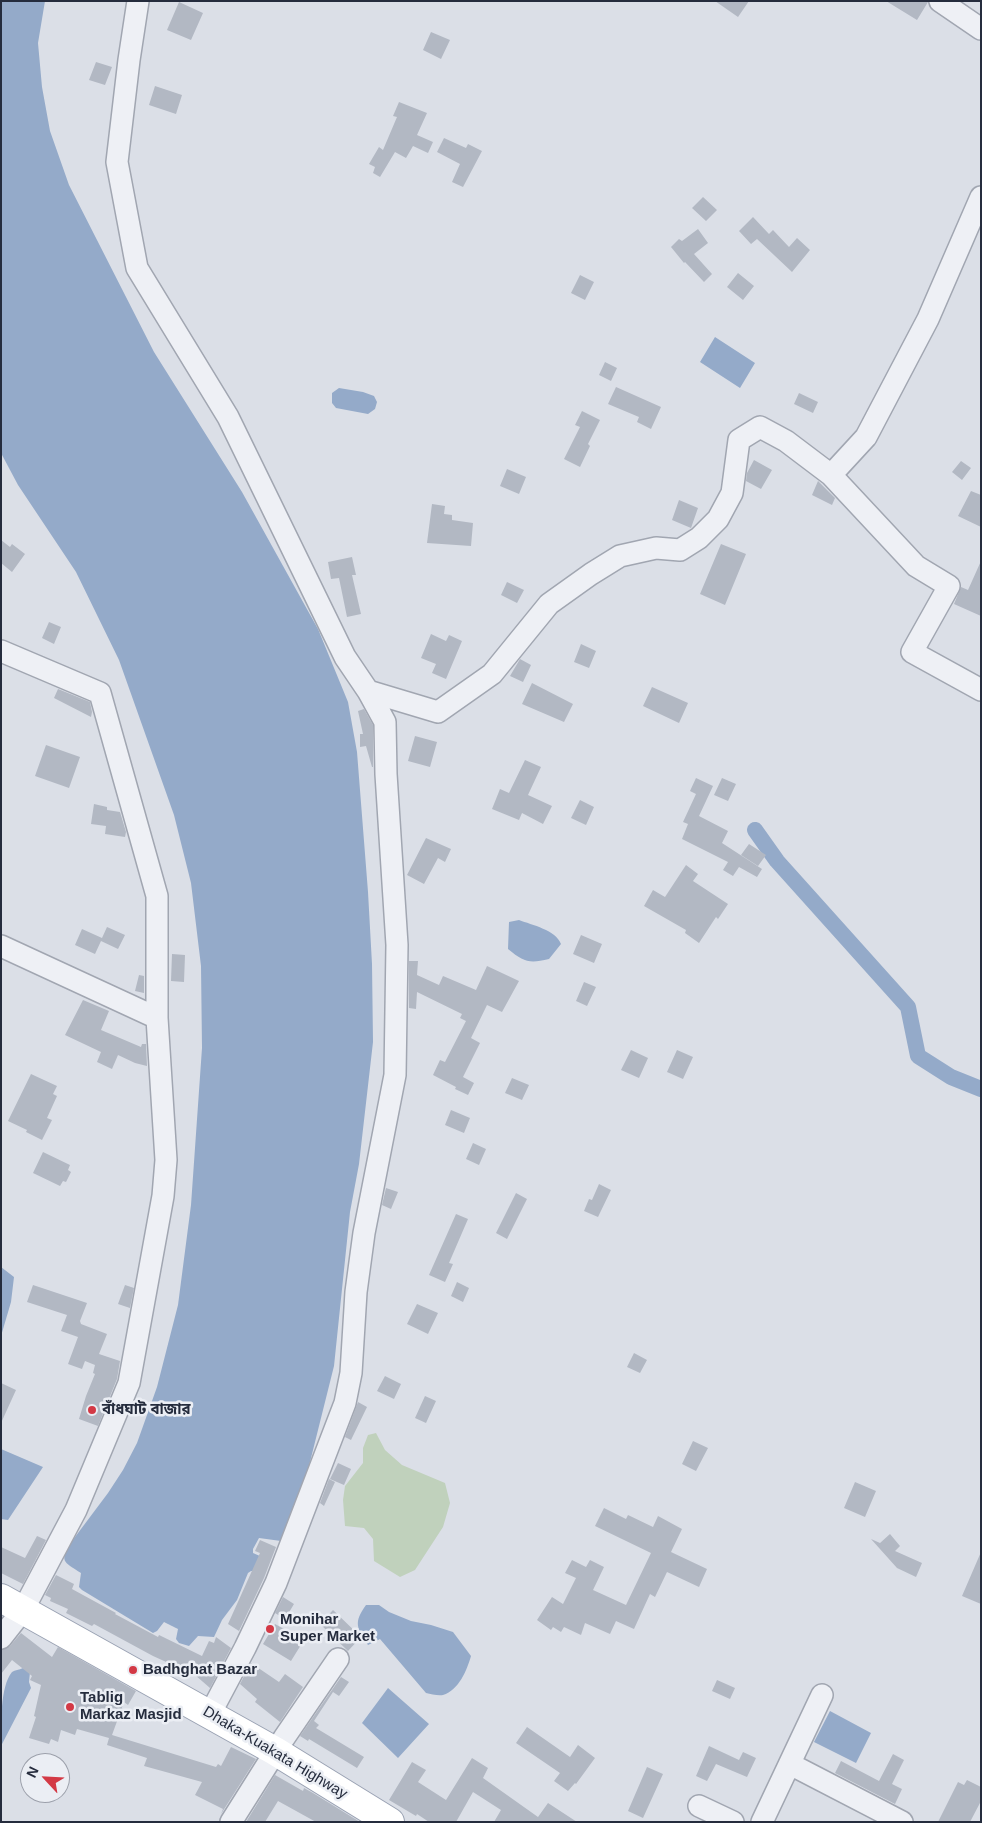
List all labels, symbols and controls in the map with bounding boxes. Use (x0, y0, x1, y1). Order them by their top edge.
place label: বাঁধঘাট বাজার (102, 1401, 191, 1419)
marker: বাঁধঘাট বাজার (86, 1404, 98, 1416)
place label: Monihar Super Market (280, 1611, 375, 1646)
marker: Monihar Super Market (264, 1623, 276, 1635)
place label: Badhghat Bazar (143, 1661, 257, 1679)
marker: Badhghat Bazar (127, 1664, 139, 1676)
place label: Tablig Markaz Masjid (80, 1689, 182, 1724)
marker: Tablig Markaz Masjid (64, 1701, 76, 1713)
street label: Dhaka-Kuakata Highway (200, 1703, 350, 1803)
north arrow (20, 1753, 70, 1803)
text: N (23, 1764, 42, 1780)

